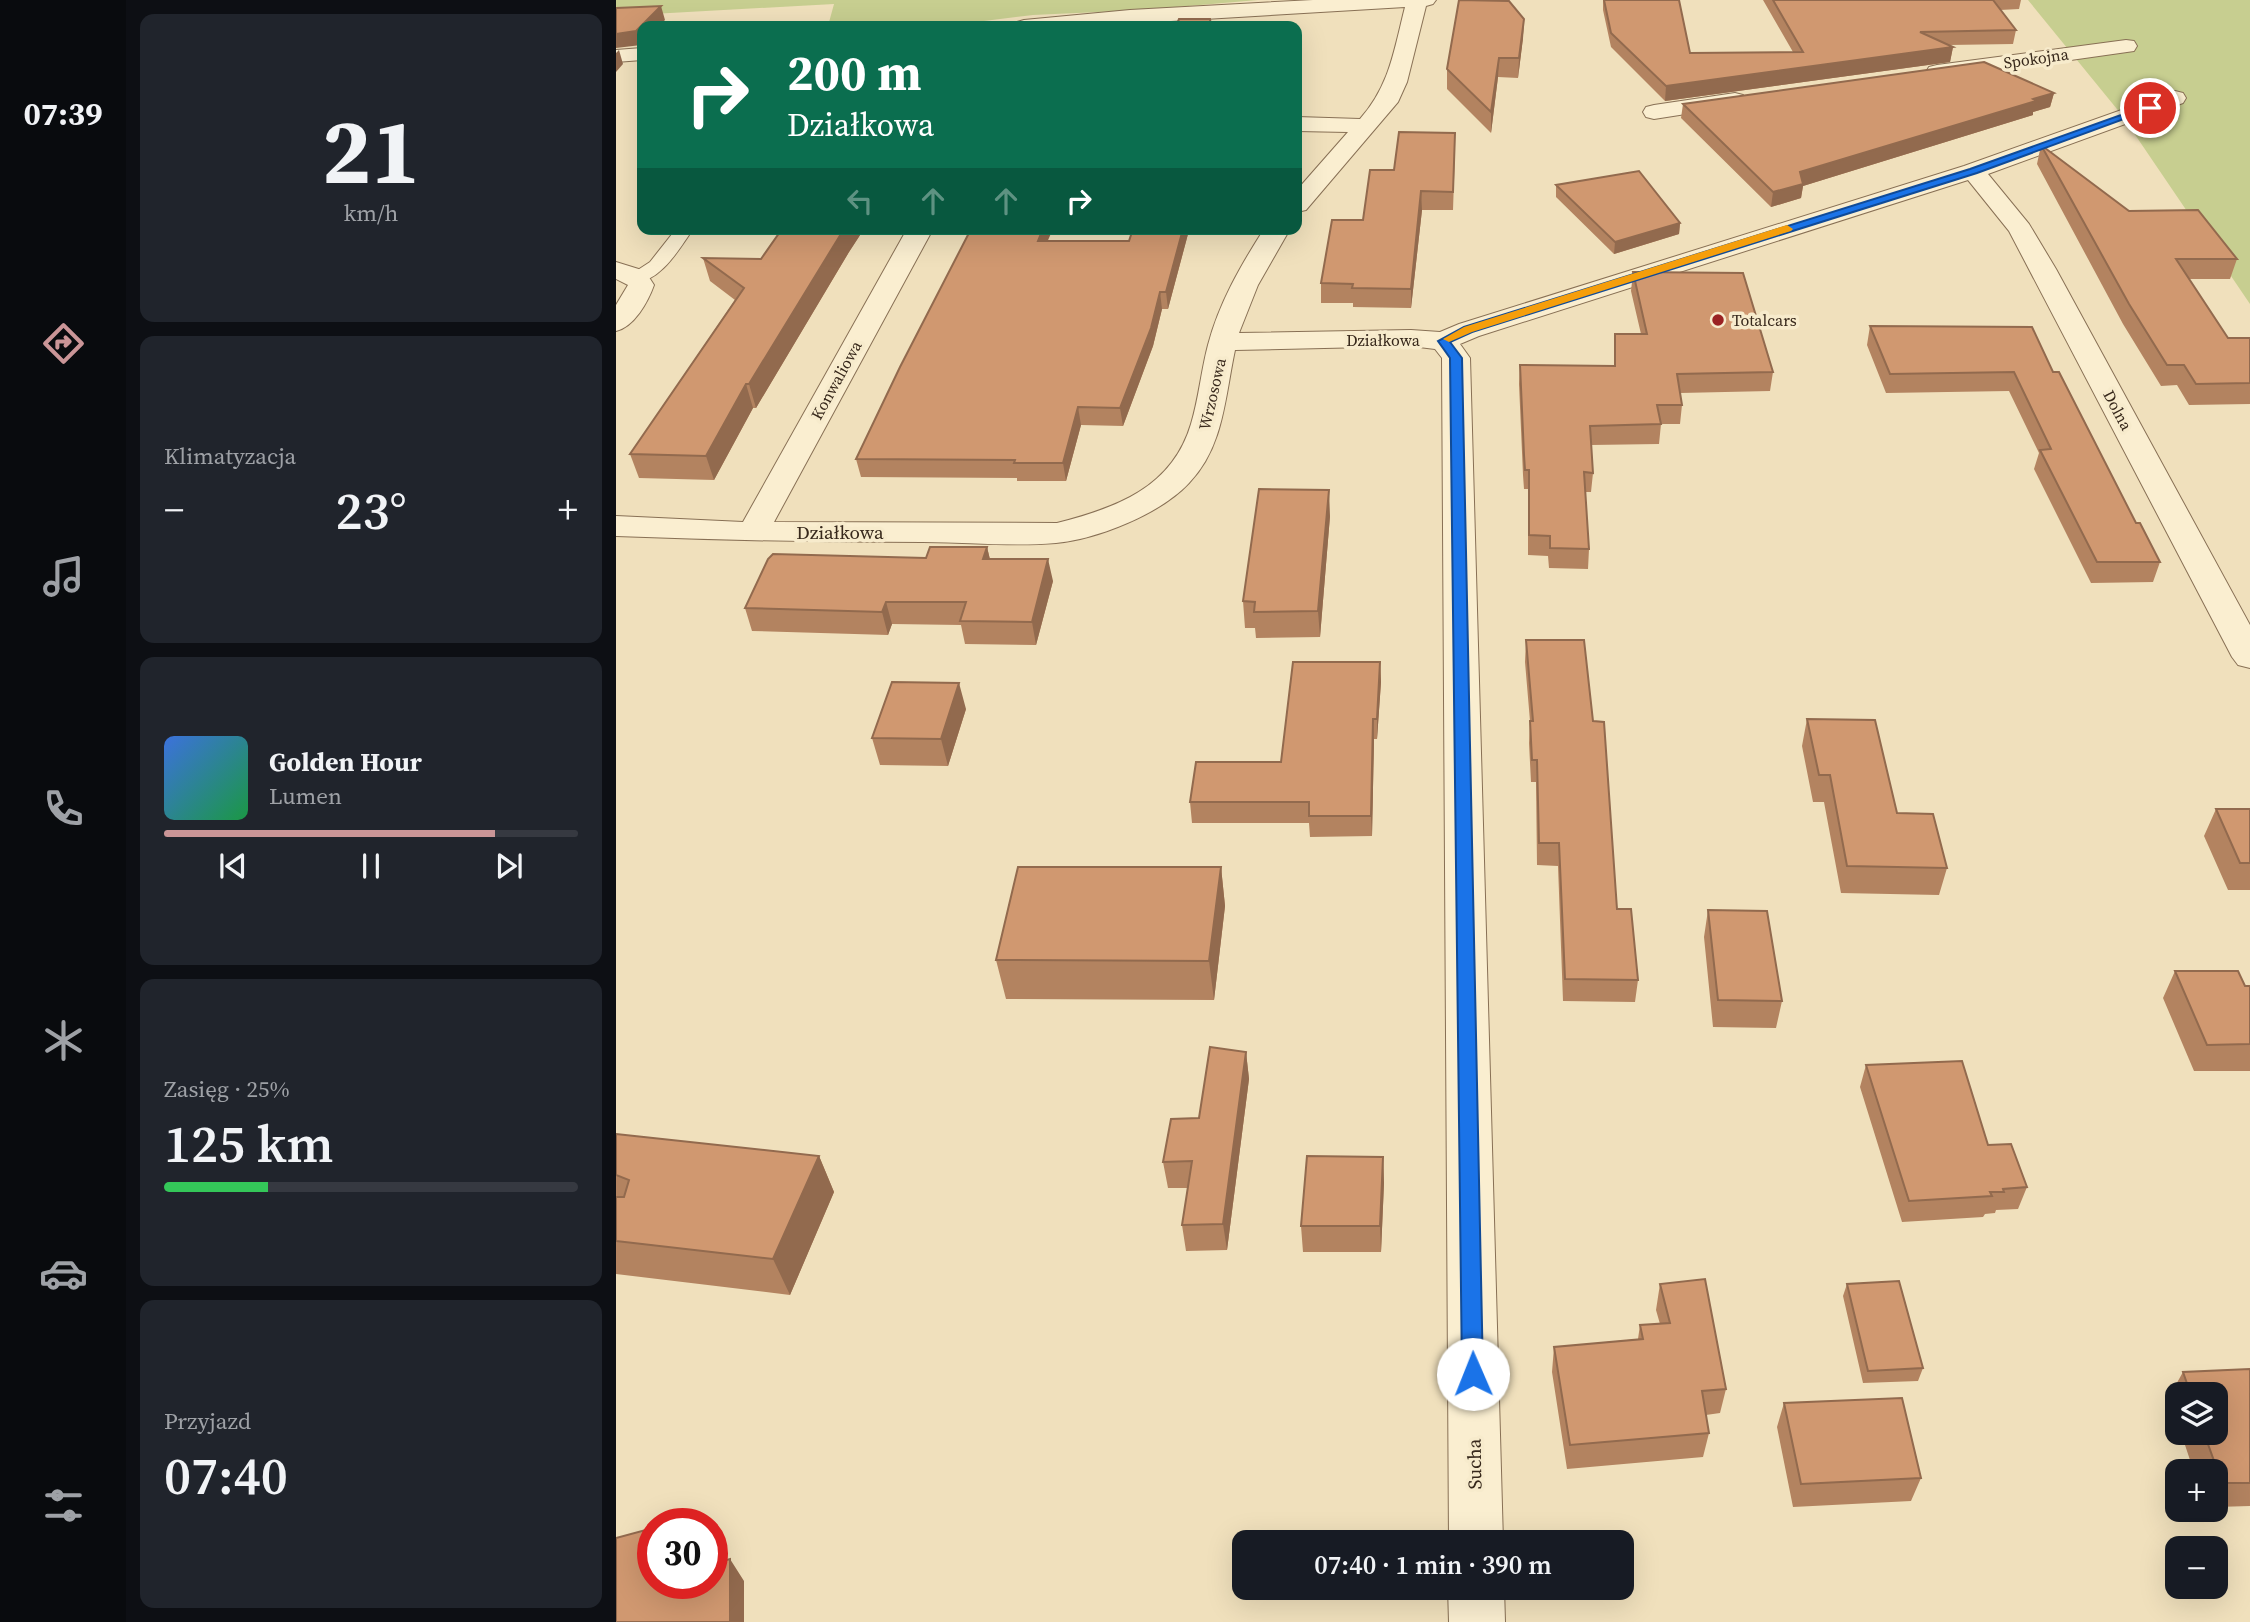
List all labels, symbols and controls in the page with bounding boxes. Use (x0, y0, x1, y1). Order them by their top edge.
text: 200 m (787, 39, 922, 106)
street label: Spokojna (2002, 42, 2071, 73)
icon: right (672, 49, 763, 140)
pin (2120, 78, 2180, 138)
text: 21 (322, 89, 420, 213)
icon: arrive (2131, 89, 2169, 127)
text: 07:39 (24, 92, 102, 136)
text: Działkowa (787, 103, 934, 147)
icon: left (841, 182, 879, 220)
icon: ahead (914, 182, 952, 220)
icon: ahead (987, 182, 1025, 220)
icon: right (1060, 182, 1098, 220)
text: km/h (344, 197, 398, 229)
place label: Totalcars (1732, 309, 1797, 331)
marker: Totalcars (1710, 312, 1726, 328)
icon: directions (39, 319, 88, 368)
street label: Działkowa (1346, 329, 1421, 351)
street label: Konwaliowa (805, 336, 867, 423)
street label: Wrzosowa (1193, 355, 1231, 432)
street label: Dolna (2098, 386, 2138, 435)
text: Klimatyzacja (164, 440, 296, 472)
text: 23° (335, 475, 407, 546)
text: − (164, 484, 184, 536)
text: + (558, 484, 578, 536)
street label: Działkowa (796, 519, 884, 545)
icon: music (39, 552, 88, 601)
text: Golden Hour (269, 744, 422, 780)
text: Lumen (269, 780, 342, 812)
icon: phone (39, 784, 88, 833)
icon: previous (214, 847, 252, 885)
icon: pause (352, 847, 390, 885)
icon: next (490, 847, 528, 885)
icon: climate (39, 1016, 88, 1065)
text: Zasięg · 25% (164, 1073, 290, 1105)
text: 125 km (164, 1108, 333, 1179)
icon: car (39, 1249, 88, 1298)
position arrow (1436, 1337, 1510, 1411)
map controls (2165, 1382, 2228, 1599)
button: layers (2165, 1382, 2228, 1445)
text: Przyjazd (164, 1405, 251, 1437)
street label: Sucha (1461, 1438, 1487, 1490)
text: 07:40 (164, 1440, 288, 1511)
button: + (2165, 1459, 2228, 1522)
icon: filters (39, 1481, 88, 1530)
speed limit sign: 30 (637, 1508, 728, 1599)
button: − (2165, 1536, 2228, 1599)
text: 07:40 · 1 min · 390 m (1314, 1547, 1552, 1583)

